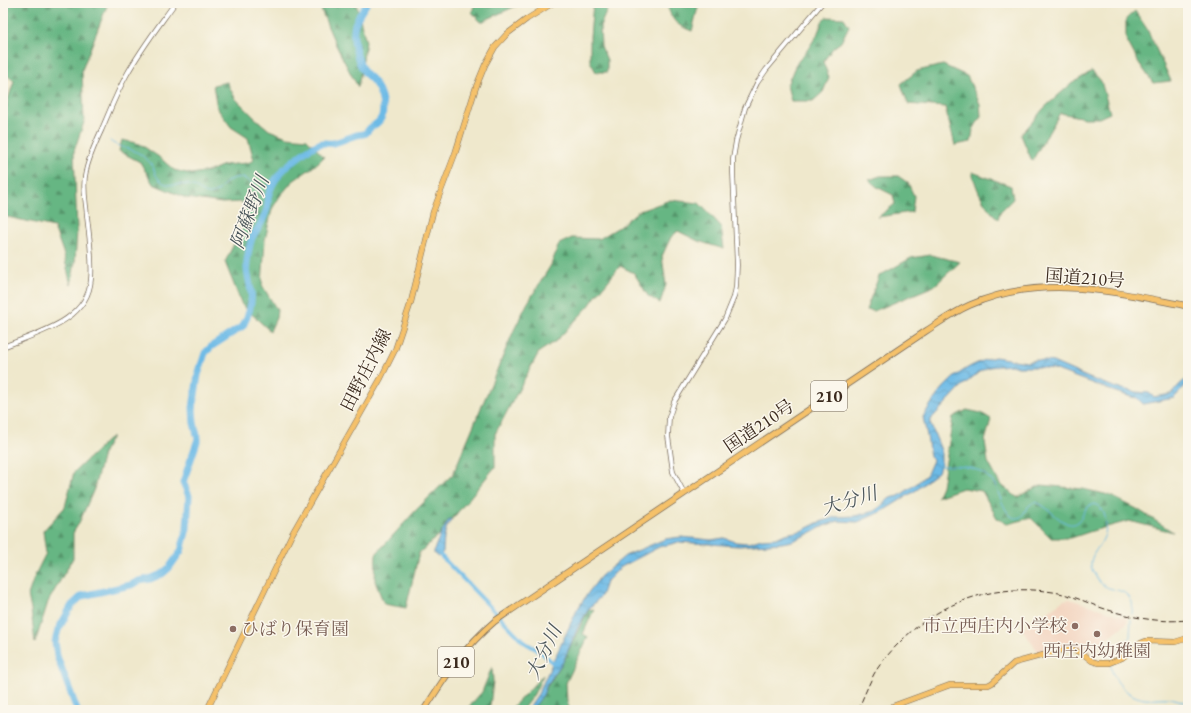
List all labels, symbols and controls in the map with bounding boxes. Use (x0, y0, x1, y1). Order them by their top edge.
water label: 阿蘇野川 (224, 170, 275, 252)
street label: 国道210号 (1044, 263, 1126, 292)
street label: 田野庄内線 (335, 324, 396, 415)
road number: 210 (811, 381, 847, 411)
street label: 国道210号 (719, 394, 798, 457)
water label: 大分川 (818, 480, 882, 521)
place label: 市立西庄内小学校 (923, 614, 1067, 637)
place label: ひばり保育園 (241, 617, 349, 640)
water label: 大分川 (520, 619, 568, 683)
marker: 市立西庄内小学校 (1070, 621, 1080, 631)
marker: ひばり保育園 (228, 624, 238, 634)
marker: 西庄内幼稚園 (1092, 629, 1102, 639)
place label: 西庄内幼稚園 (1043, 639, 1151, 662)
road number: 210 (438, 647, 474, 677)

